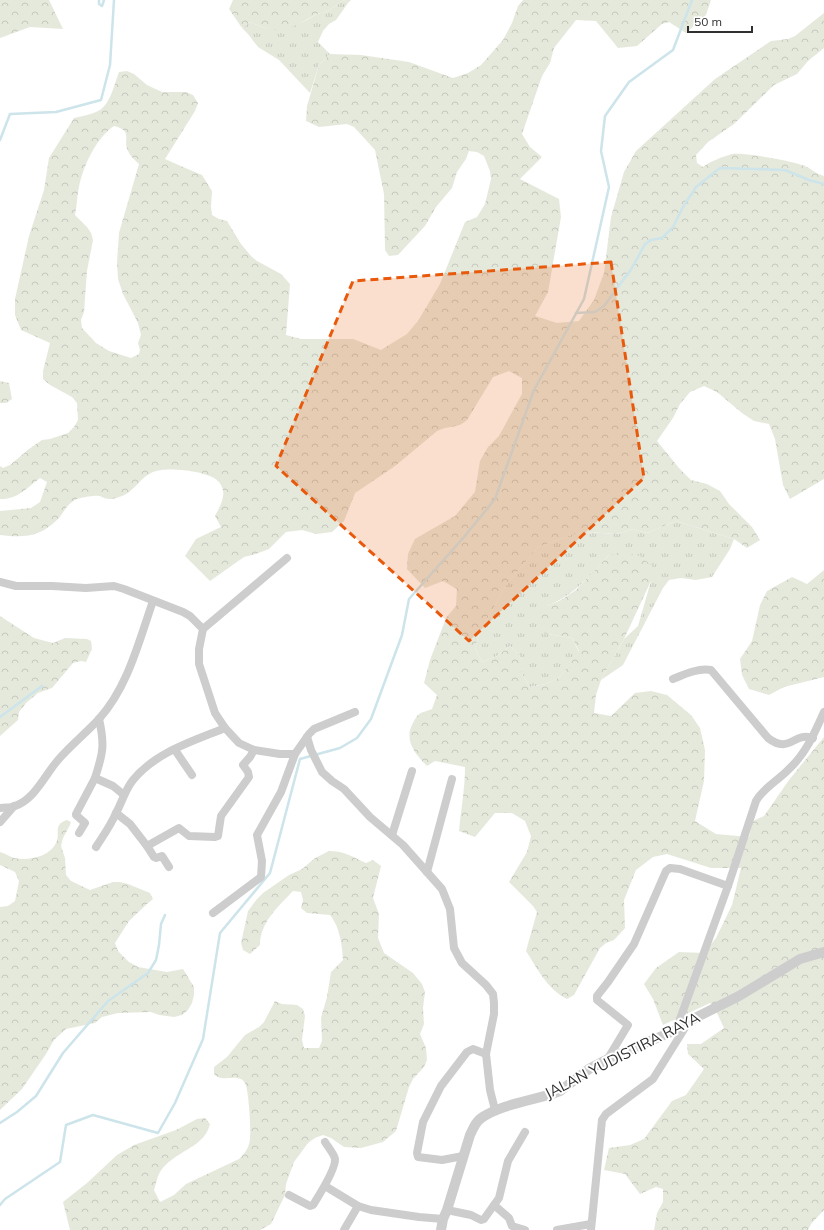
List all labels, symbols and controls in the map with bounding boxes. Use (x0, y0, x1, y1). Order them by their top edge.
scale bar (688, 8, 752, 34)
text: 50 m (694, 14, 722, 29)
street label: JALAN YUDISTIRA RAYA (541, 1008, 703, 1102)

